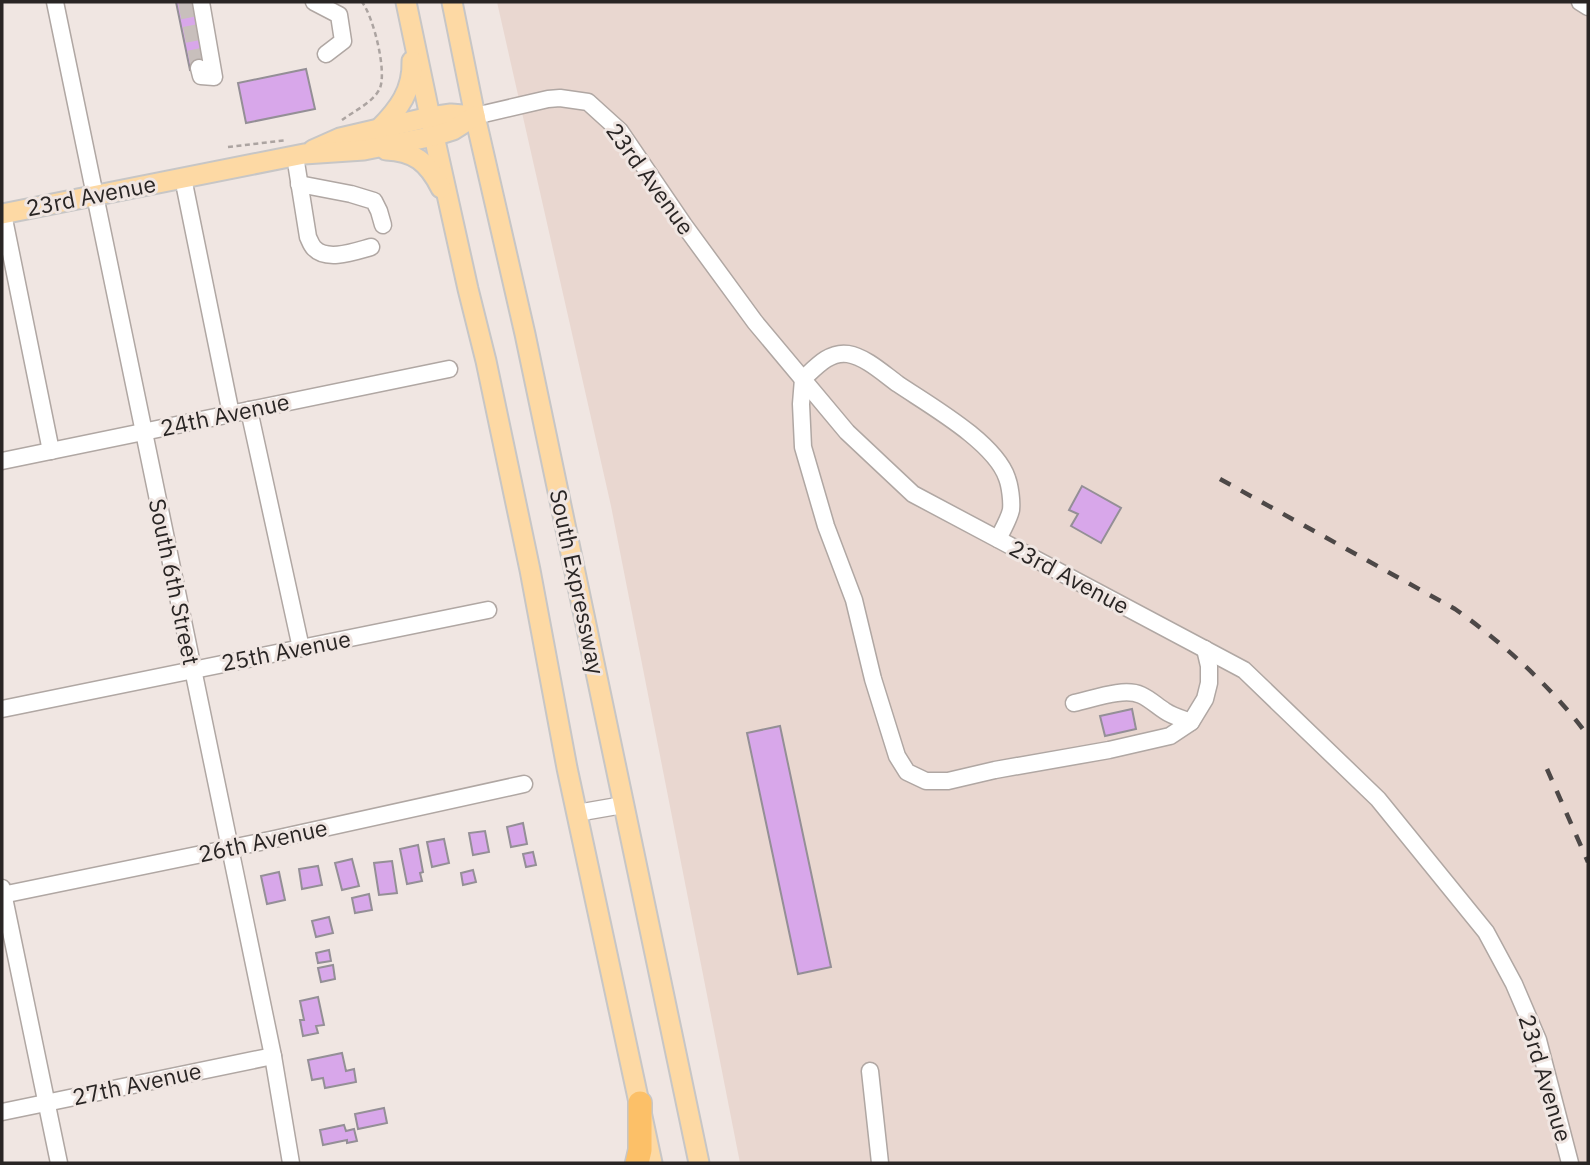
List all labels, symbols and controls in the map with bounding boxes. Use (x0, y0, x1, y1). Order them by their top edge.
street label: 23rd Avenue (600, 116, 702, 240)
street label: 23rd Avenue (23, 168, 158, 222)
street label: 24th Avenue (158, 386, 292, 442)
street label: South Expressway (544, 487, 612, 678)
street label: South 6th Street (143, 496, 207, 668)
street label: 23rd Avenue (1004, 532, 1135, 620)
street label: 25th Avenue (219, 623, 353, 677)
street label: 26th Avenue (196, 812, 330, 868)
street label: 23rd Avenue (1512, 1010, 1580, 1145)
street label: 27th Avenue (70, 1055, 204, 1111)

